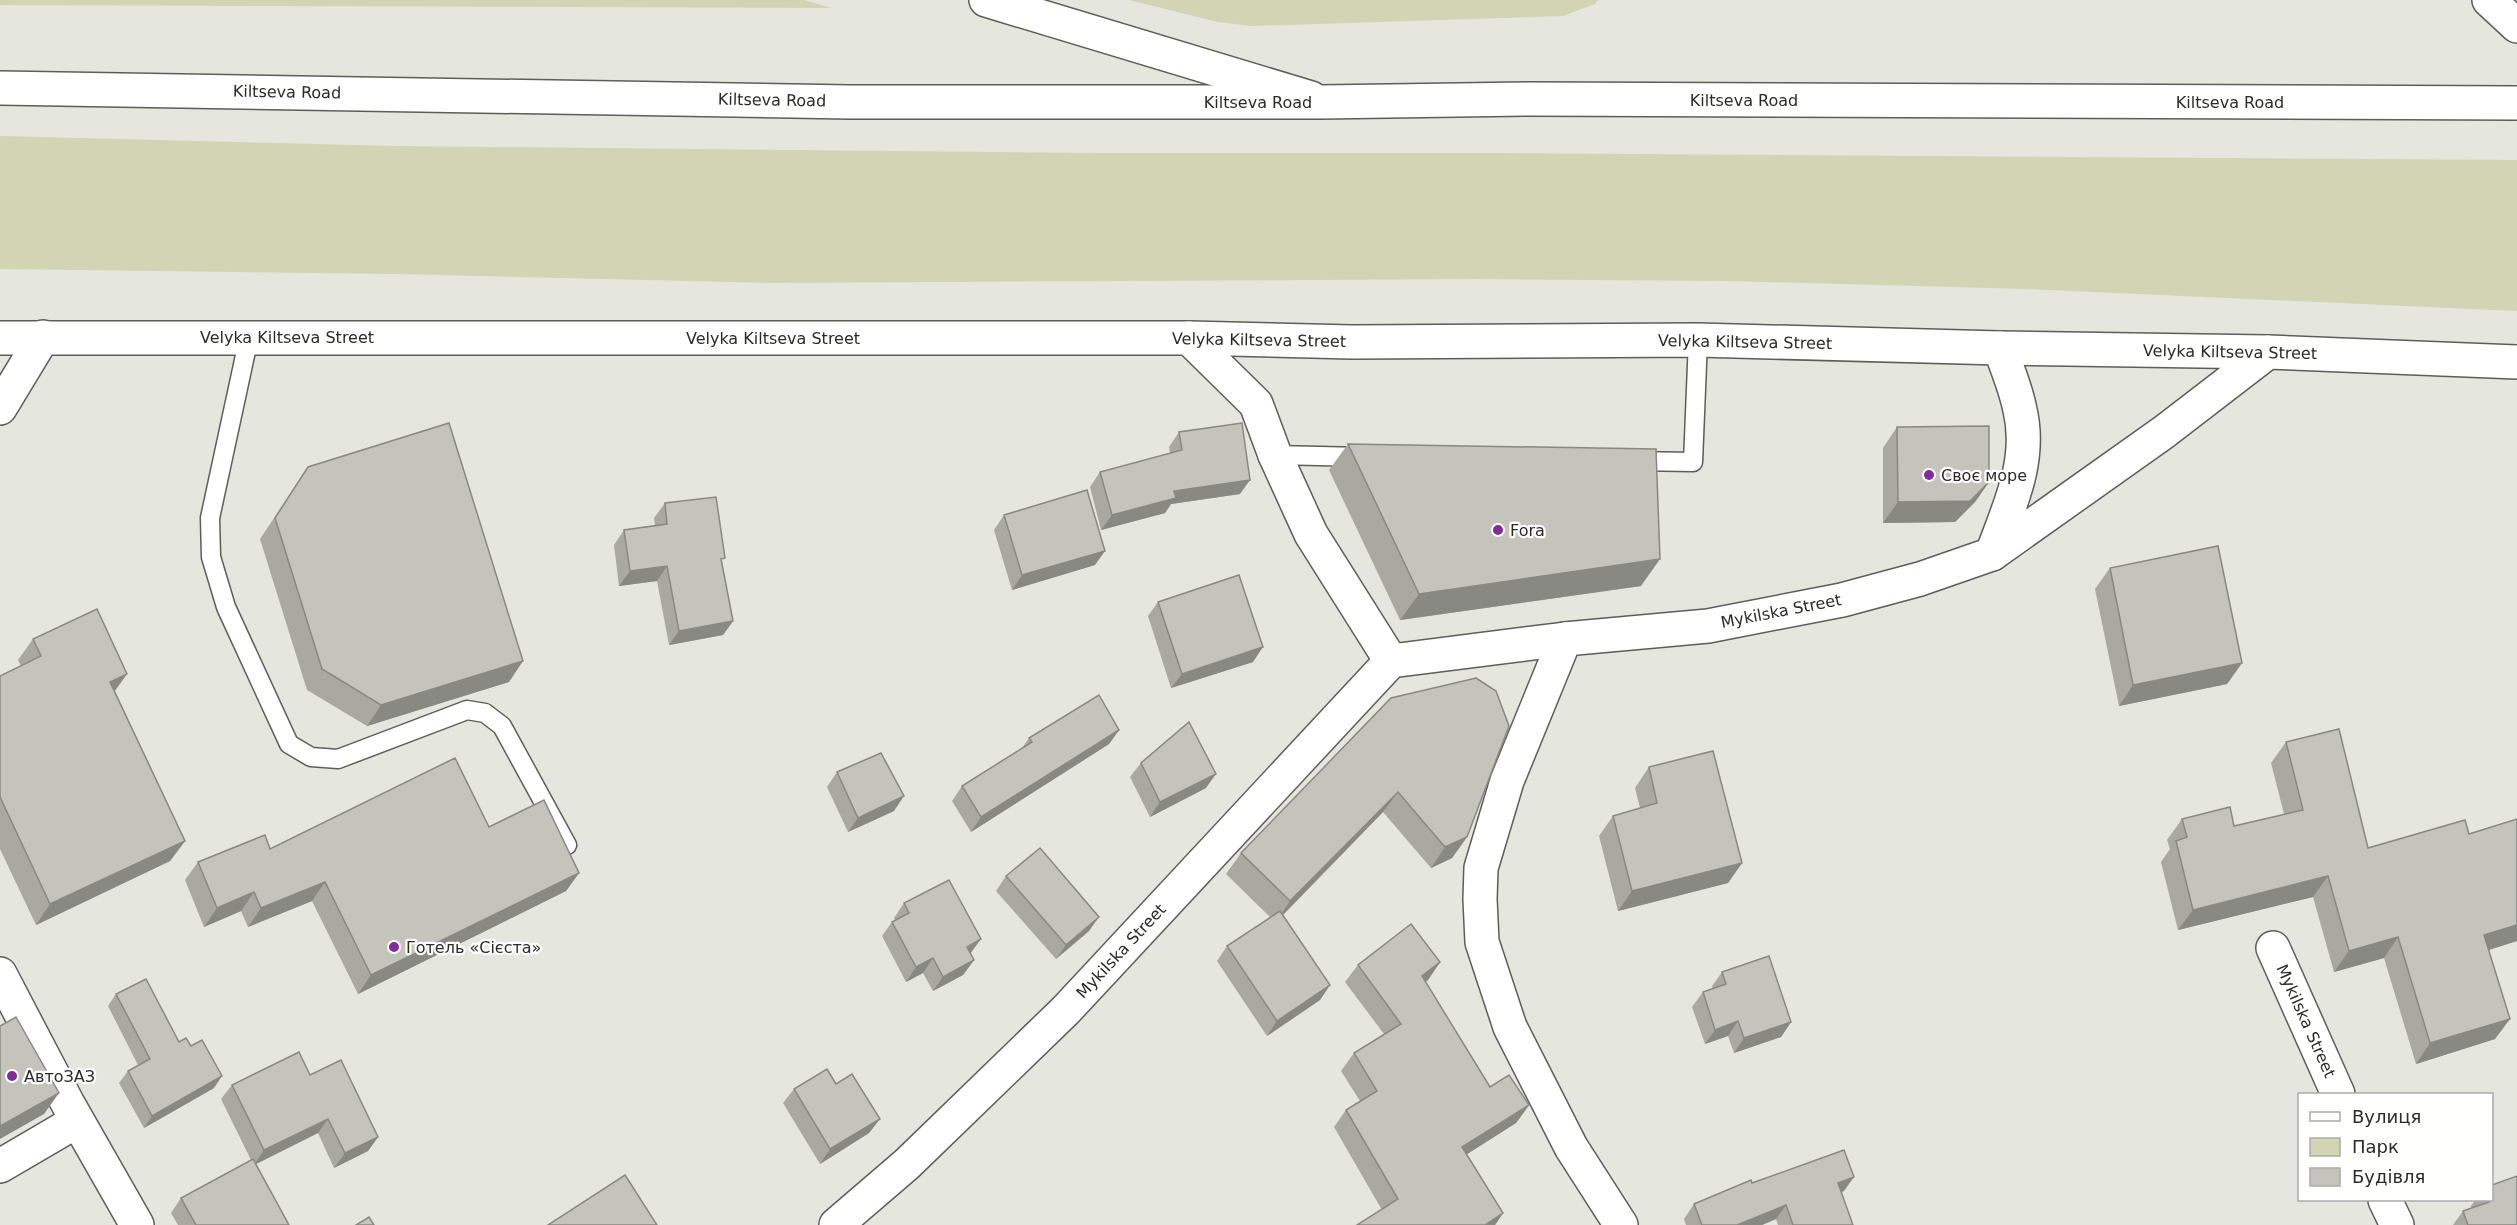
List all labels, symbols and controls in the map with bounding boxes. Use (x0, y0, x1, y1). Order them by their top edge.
street label: Kiltseva Road (233, 82, 341, 102)
street label: Kiltseva Road (718, 90, 826, 110)
street label: Kiltseva Road (1690, 91, 1798, 110)
street label: Kiltseva Road (1204, 93, 1312, 112)
street label: Kiltseva Road (2176, 93, 2284, 112)
street label: Velyka Kiltseva Street (200, 328, 374, 347)
street label: Velyka Kiltseva Street (686, 329, 860, 348)
street label: Velyka Kiltseva Street (1172, 329, 1346, 351)
street label: Velyka Kiltseva Street (1658, 331, 1832, 353)
street label: Velyka Kiltseva Street (2143, 341, 2317, 363)
place label: Своє море (1941, 466, 2027, 485)
marker: Своє море (1922, 468, 1936, 482)
place label: Fora (1510, 521, 1545, 540)
marker: Fora (1491, 523, 1505, 537)
street label: Mykilska Street (1719, 590, 1843, 632)
street label: Mykilska Street (1072, 900, 1170, 1002)
place label: Готель «Сієста» (406, 938, 541, 957)
marker: Готель «Сієста» (387, 940, 401, 954)
street label: Mykilska Street (2272, 961, 2340, 1081)
place label: АвтоЗАЗ (24, 1067, 95, 1086)
marker: АвтоЗАЗ (5, 1069, 19, 1083)
legend (2298, 1093, 2493, 1201)
text: Вулиця (2352, 1106, 2421, 1127)
text: Парк (2352, 1136, 2399, 1157)
text: Будівля (2352, 1166, 2425, 1187)

